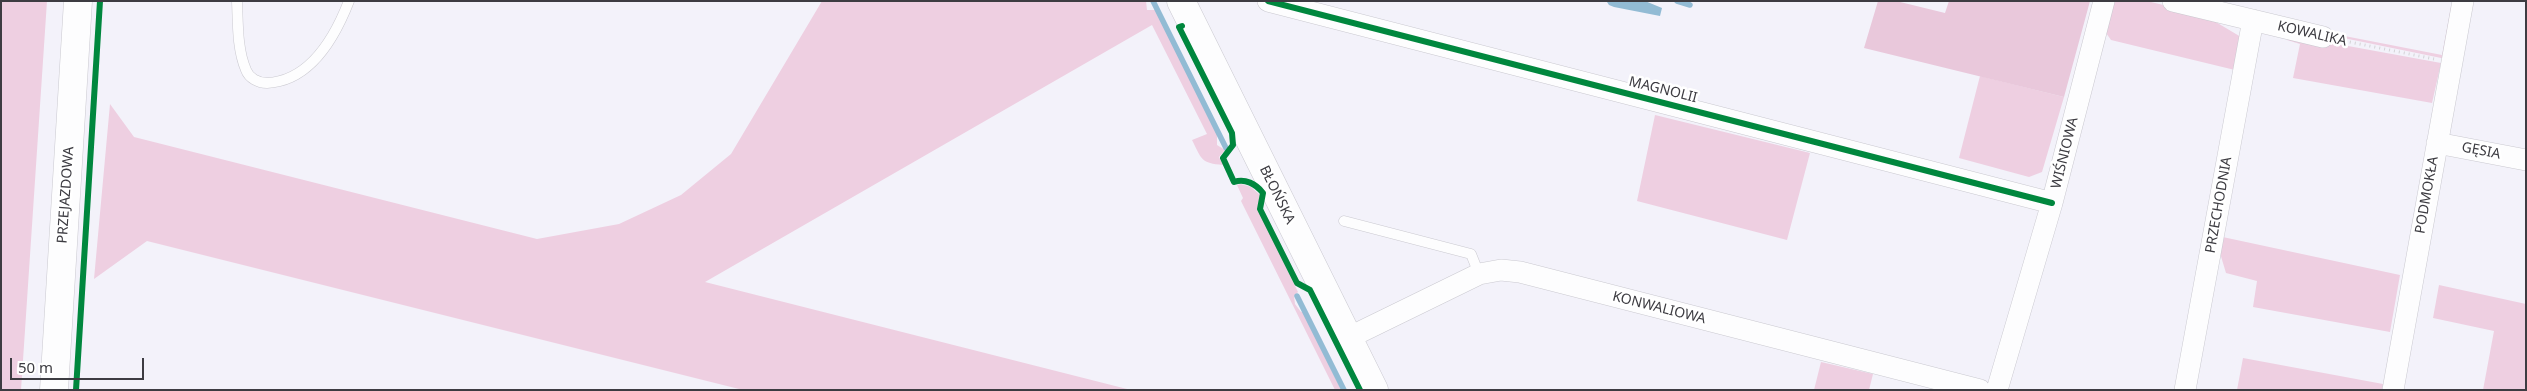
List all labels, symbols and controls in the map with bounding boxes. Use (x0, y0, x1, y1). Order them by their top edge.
street label: KOWALIKA (2276, 18, 2348, 50)
street label: MAGNOLII (1627, 73, 1699, 107)
street label: WIŚNIOWA (2048, 116, 2082, 190)
street label: GĘSIA (2460, 139, 2502, 163)
street label: PRZEJAZDOWA (54, 146, 78, 244)
street label: PRZECHODNIA (2202, 155, 2236, 255)
street label: PODMOKŁA (2412, 155, 2442, 235)
street label: BŁOŃSKA (1256, 163, 1298, 227)
street label: KONWALIOWA (1611, 288, 1707, 328)
scale bar (12, 348, 146, 380)
text: 50 m (18, 357, 53, 377)

